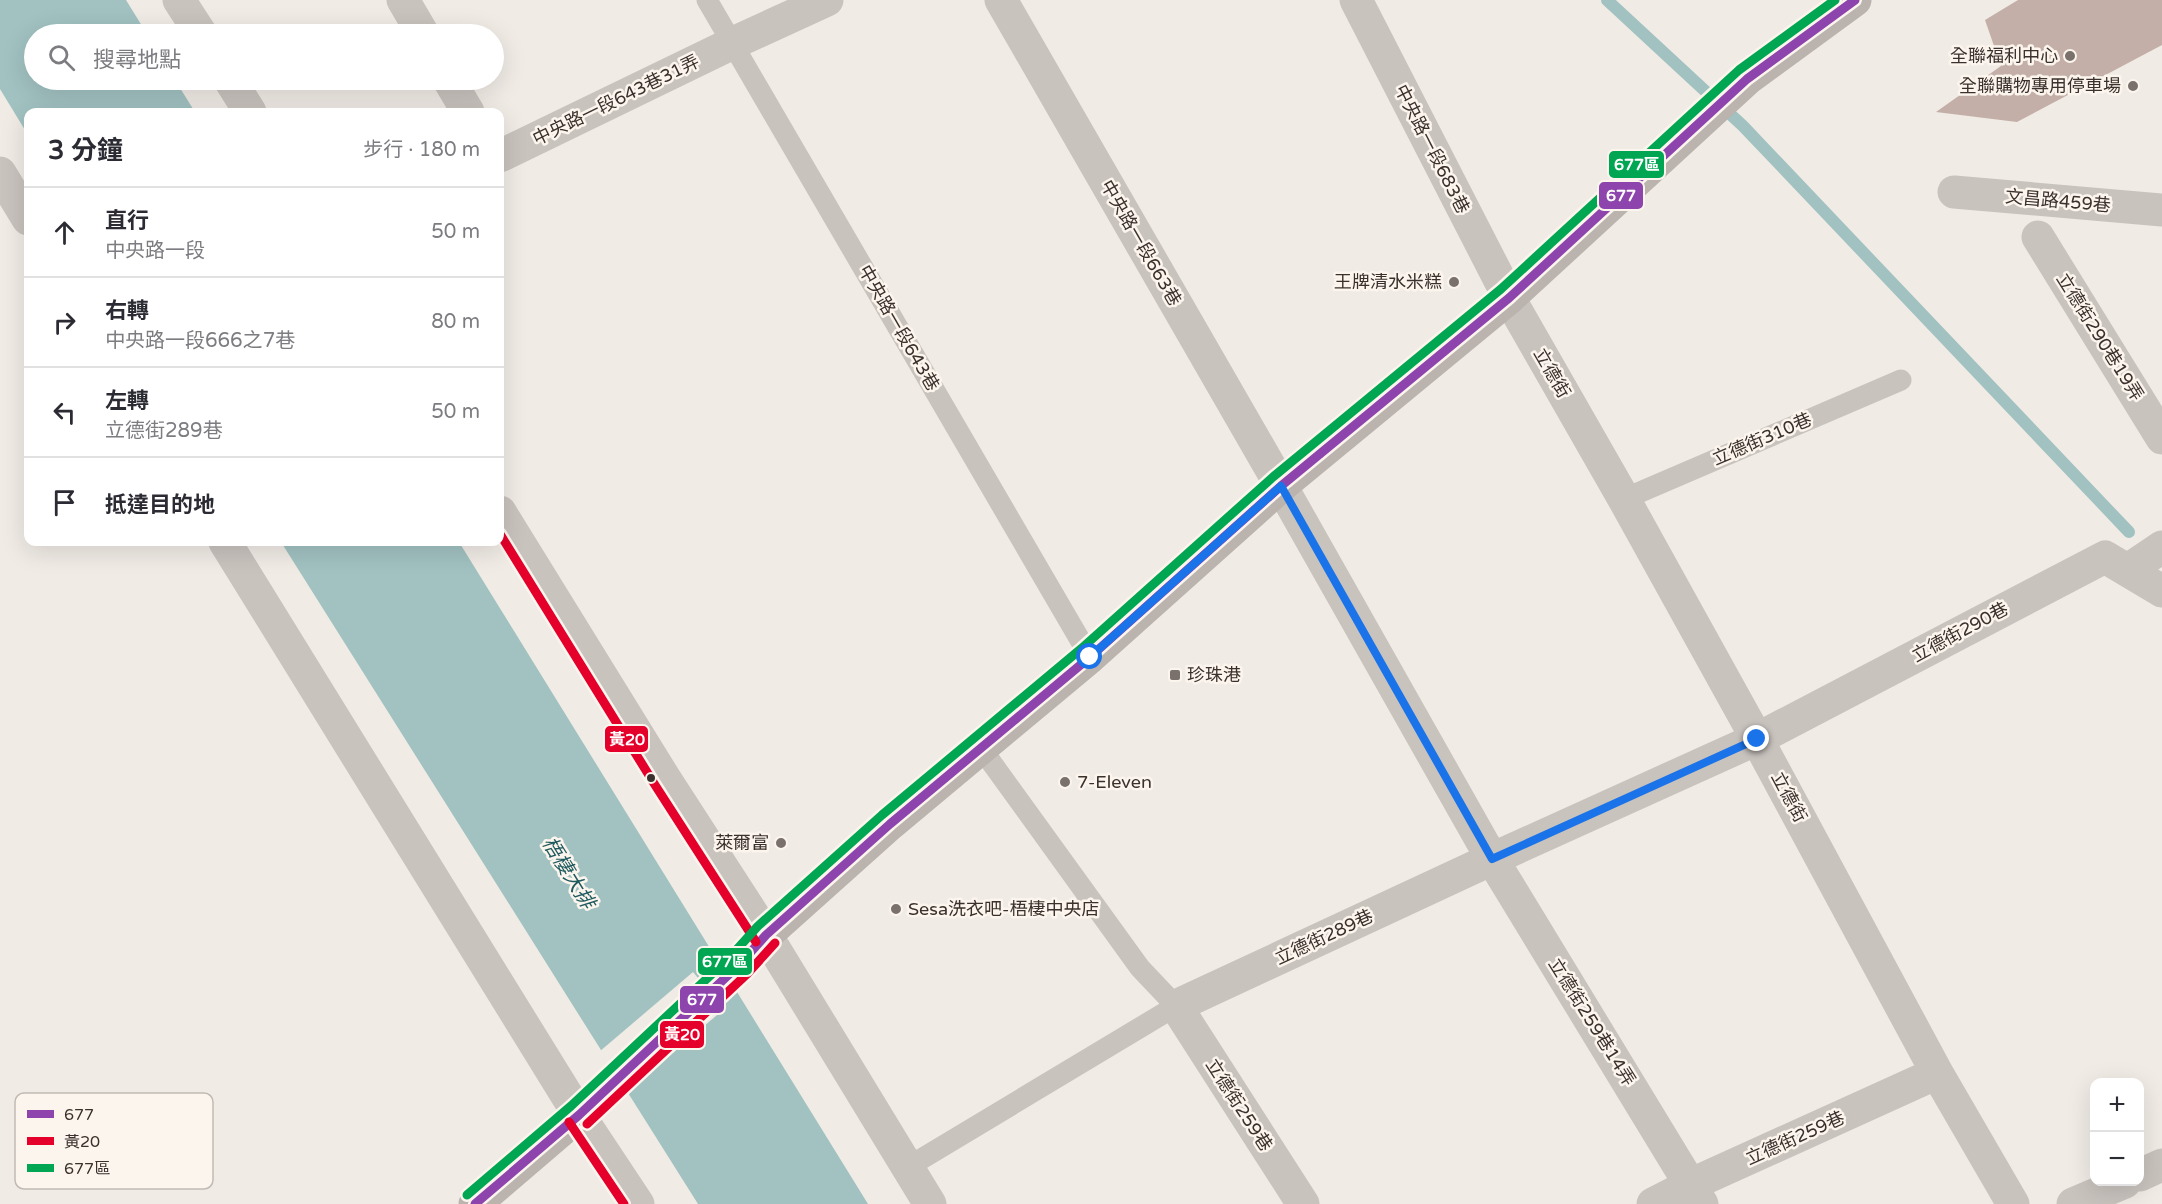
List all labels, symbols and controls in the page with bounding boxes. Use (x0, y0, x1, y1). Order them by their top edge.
search box (24, 24, 504, 90)
icon: search (45, 41, 78, 74)
place label: 全聯福利中心 (1950, 45, 2058, 67)
text: 搜尋地點 (93, 47, 181, 73)
marker: 全聯福利中心 (2063, 49, 2077, 63)
street label: 中央路一段643巷31弄 (529, 50, 703, 150)
place label: 全聯購物專用停車場 (1959, 75, 2121, 97)
marker: 全聯購物專用停車場 (2126, 79, 2140, 93)
street label: 中央路一段683巷 (1390, 81, 1474, 217)
text: 3 分鐘 (48, 135, 123, 166)
text: 步行 · 180 m (363, 138, 480, 162)
line badge: 677區 (1608, 150, 1665, 179)
text: 677區 (1614, 155, 1660, 175)
street label: 中央路一段663巷 (1096, 176, 1186, 310)
line badge: 677 (1598, 181, 1644, 210)
street label: 文昌路459巷 (2004, 185, 2112, 217)
text: 677 (1606, 186, 1636, 206)
text: 直行 (105, 208, 149, 234)
icon: ahead (48, 216, 81, 249)
text: 50 m (431, 220, 480, 244)
text: 中央路一段 (105, 239, 205, 263)
street label: 中央路一段643巷 (854, 261, 944, 395)
street label: 立德街290巷19弄 (2052, 269, 2148, 405)
place label: 王牌清水米糕 (1334, 271, 1442, 293)
marker: 王牌清水米糕 (1447, 275, 1461, 289)
text: 右轉 (105, 298, 149, 324)
icon: right (48, 306, 81, 339)
text: 80 m (431, 310, 480, 334)
text: 中央路一段666之7巷 (105, 329, 295, 353)
street label: 立德街 (1529, 344, 1575, 402)
text: 左轉 (105, 388, 149, 414)
icon: left (48, 396, 81, 429)
text: 50 m (431, 400, 480, 424)
street label: 立德街310巷 (1709, 408, 1815, 470)
text: 立德街289巷 (105, 419, 223, 443)
icon: arrive (48, 486, 81, 519)
text: 抵達目的地 (105, 492, 215, 518)
street label: 立德街290巷 (1908, 597, 2012, 667)
route start (1076, 643, 1102, 669)
place label: 珍珠港 (1187, 664, 1241, 686)
marker: 珍珠港 (1168, 668, 1182, 682)
line badge: 黃20 (604, 725, 649, 753)
route end (1743, 725, 1769, 751)
text: 黃20 (609, 730, 645, 750)
street label: 立德街 (1767, 768, 1811, 826)
place label: 7-Eleven (1077, 771, 1152, 793)
unlabelled marker (645, 772, 657, 784)
marker: 7-Eleven (1058, 775, 1072, 789)
place label: 萊爾富 (715, 832, 769, 854)
water label: 梧棲大排 (537, 833, 601, 916)
marker: 萊爾富 (774, 836, 788, 850)
place label: Sesa洗衣吧-梧棲中央店 (908, 898, 1099, 920)
marker: Sesa洗衣吧-梧棲中央店 (889, 902, 903, 916)
street label: 立德街289巷 (1271, 905, 1377, 969)
line badge: 677區 (697, 947, 753, 976)
text: 677區 (702, 952, 748, 972)
street label: 立德街259巷14弄 (1544, 954, 1640, 1090)
line badge: 677 (679, 985, 725, 1014)
text: 677 (687, 990, 717, 1010)
line badge: 黃20 (659, 1020, 705, 1049)
text: 黃20 (664, 1025, 700, 1045)
street label: 立德街259巷 (1201, 1055, 1277, 1155)
map controls (2090, 1078, 2144, 1186)
button: + (2090, 1078, 2144, 1132)
legend (15, 1093, 213, 1189)
text: 677 (64, 1105, 94, 1125)
street label: 立德街259巷 (1742, 1106, 1848, 1170)
text: 黃20 (64, 1132, 100, 1152)
button: − (2090, 1132, 2144, 1186)
text: 677區 (64, 1159, 110, 1179)

